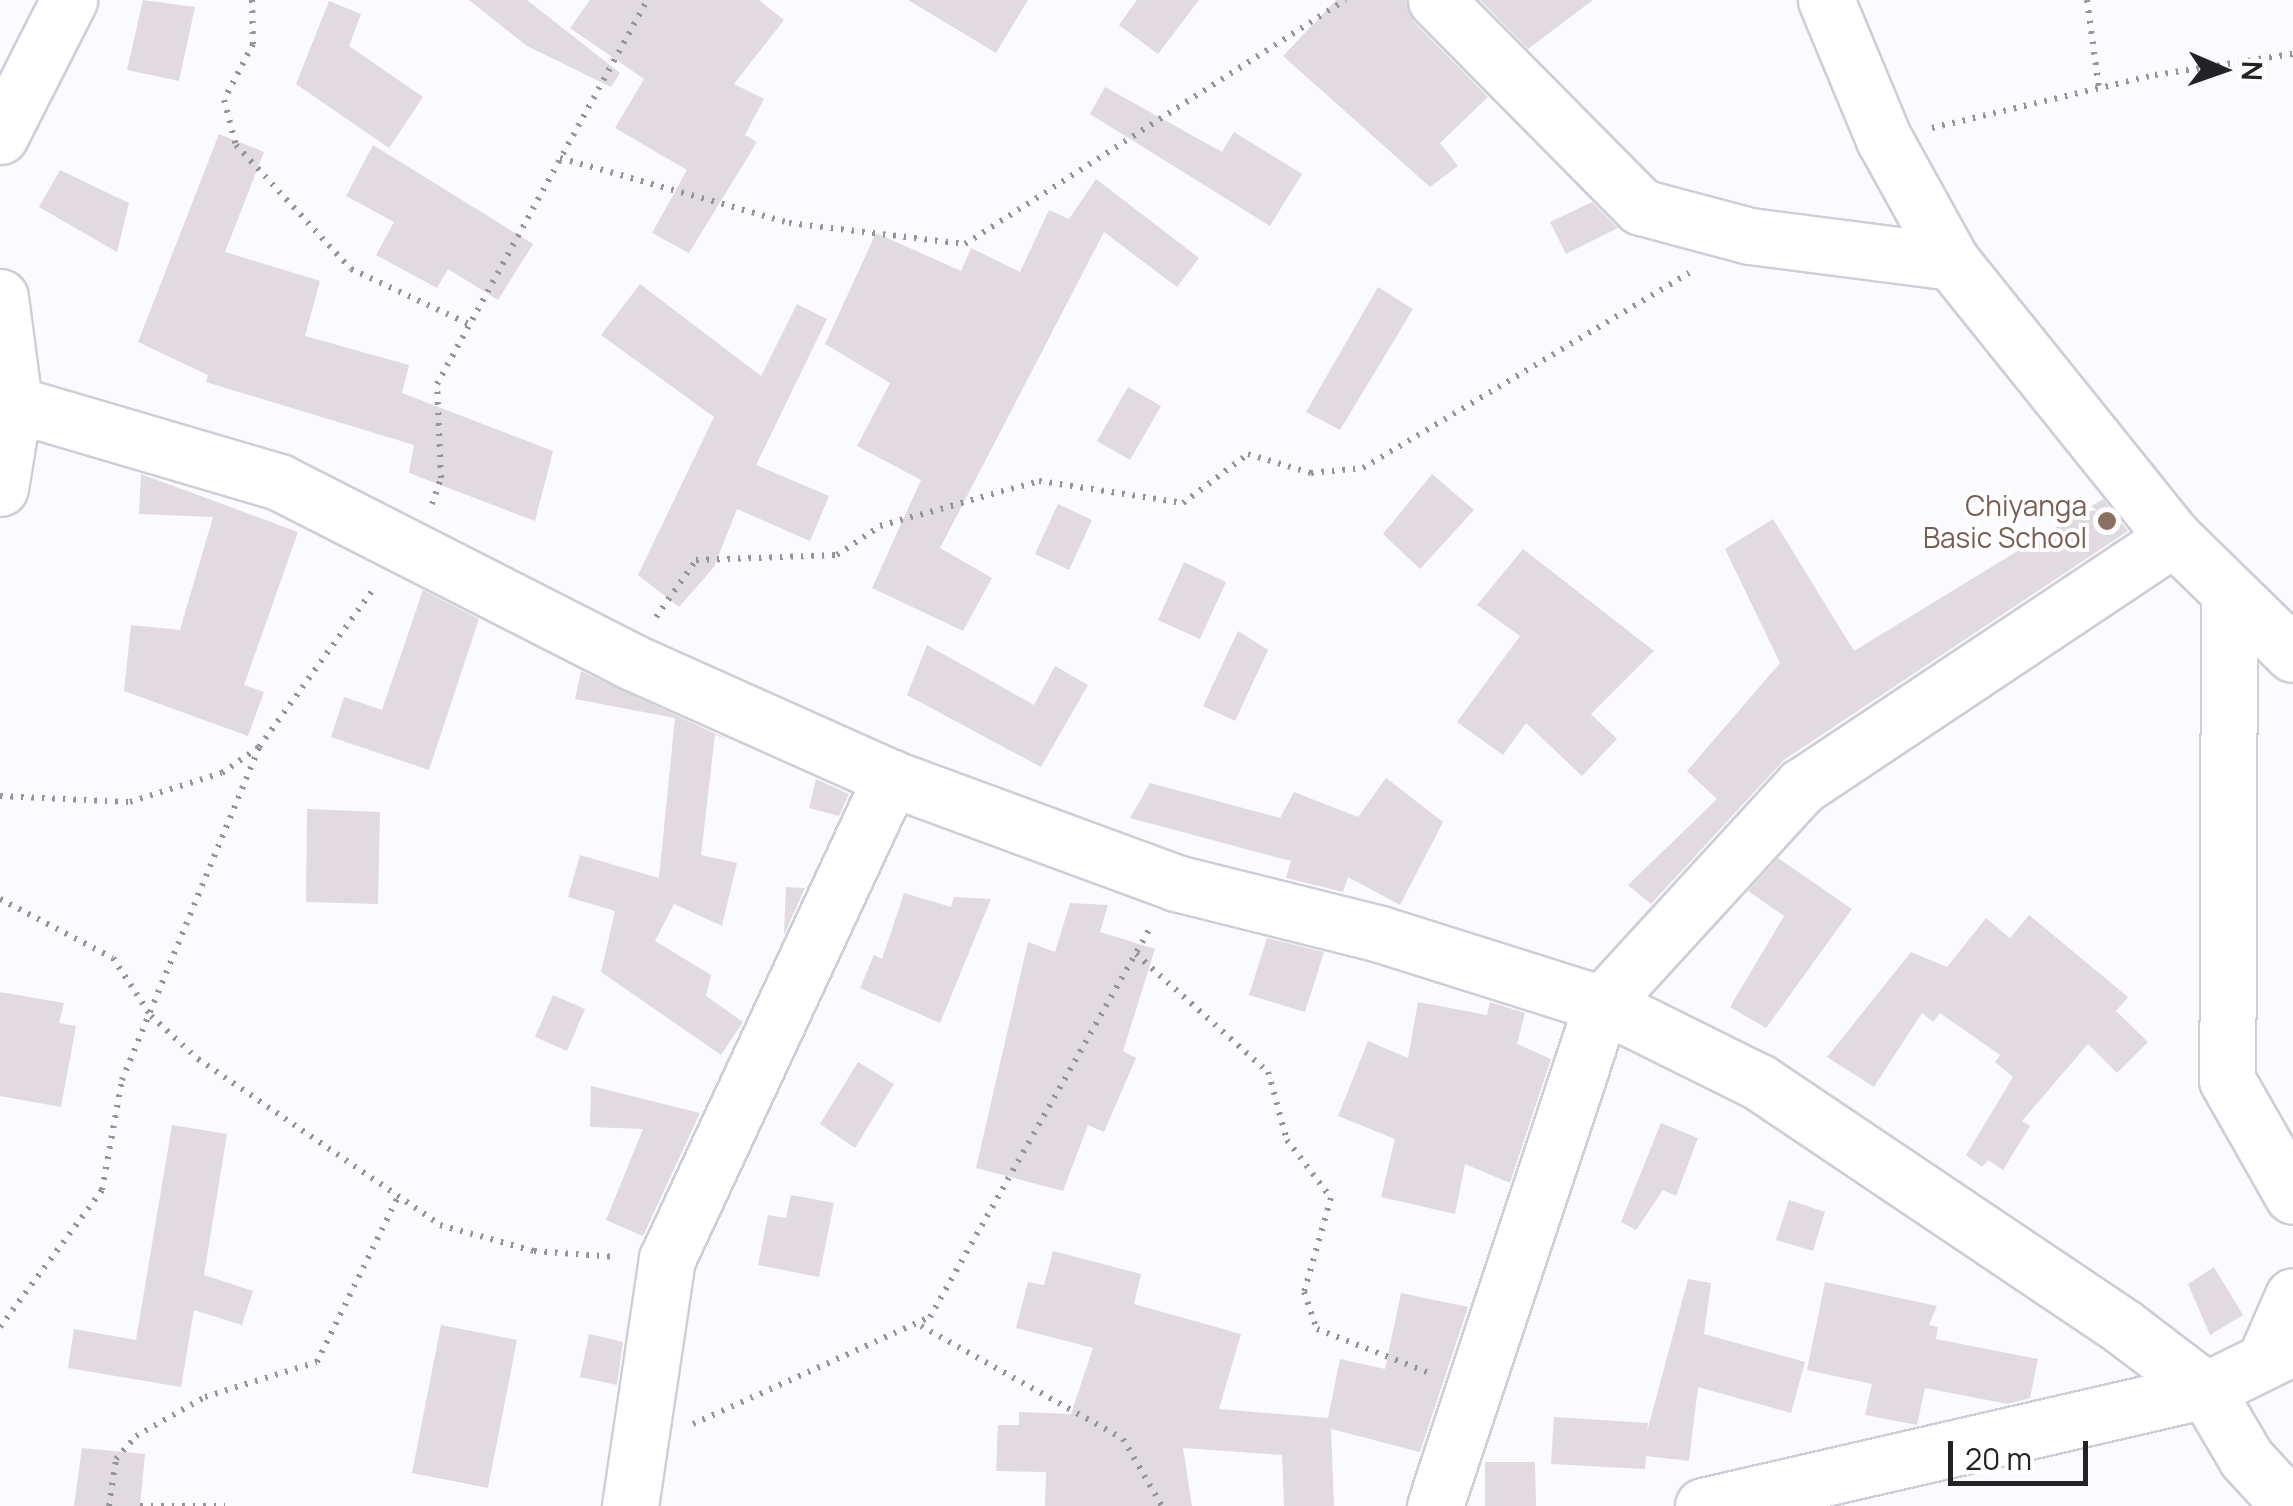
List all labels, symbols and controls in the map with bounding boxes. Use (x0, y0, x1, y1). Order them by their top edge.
north arrow (2173, 20, 2273, 120)
text: N (2234, 60, 2272, 82)
place label: Chiyanga Basic School (1923, 488, 2087, 554)
marker: Chiyanga Basic School (2096, 510, 2118, 532)
scale bar (1953, 1421, 2093, 1483)
text: 20 m (1965, 1438, 2032, 1479)

